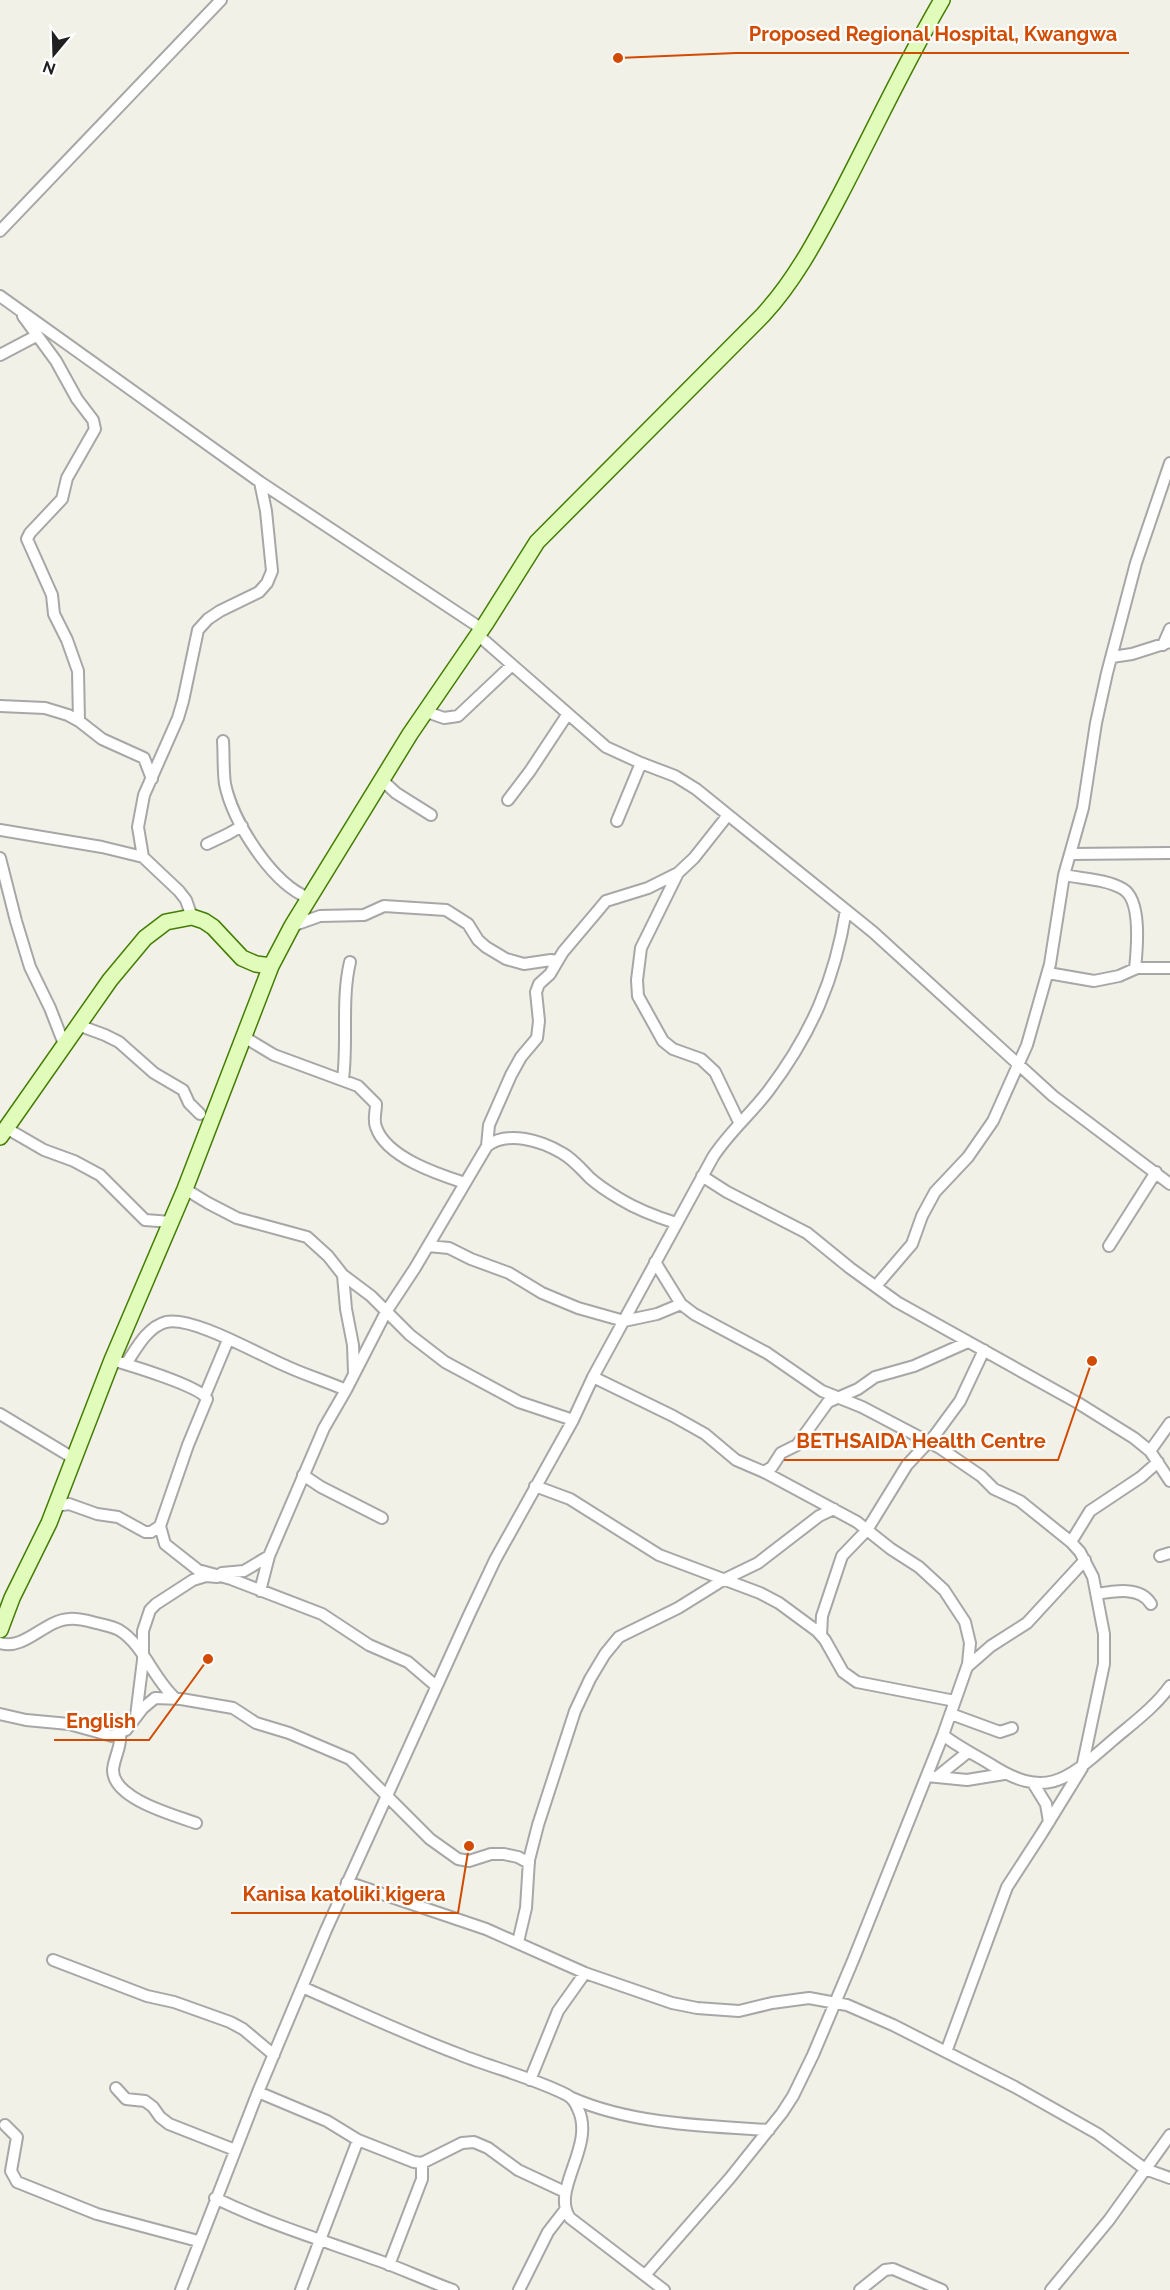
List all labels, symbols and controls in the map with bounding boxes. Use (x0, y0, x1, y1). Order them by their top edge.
callout: Proposed Regional Hospital, Kwangwa (736, 15, 1129, 53)
text: Proposed Regional Hospital, Kwangwa (749, 22, 1117, 46)
north arrow (24, 24, 84, 84)
text: N (40, 57, 58, 79)
callout: BETHSAIDA Health Centre (784, 1422, 1058, 1460)
text: BETHSAIDA Health Centre (796, 1429, 1046, 1453)
callout: English (54, 1702, 149, 1740)
text: English (66, 1709, 136, 1733)
callout: Kanisa katoliki kigera (231, 1875, 458, 1913)
text: Kanisa katoliki kigera (243, 1882, 445, 1906)

